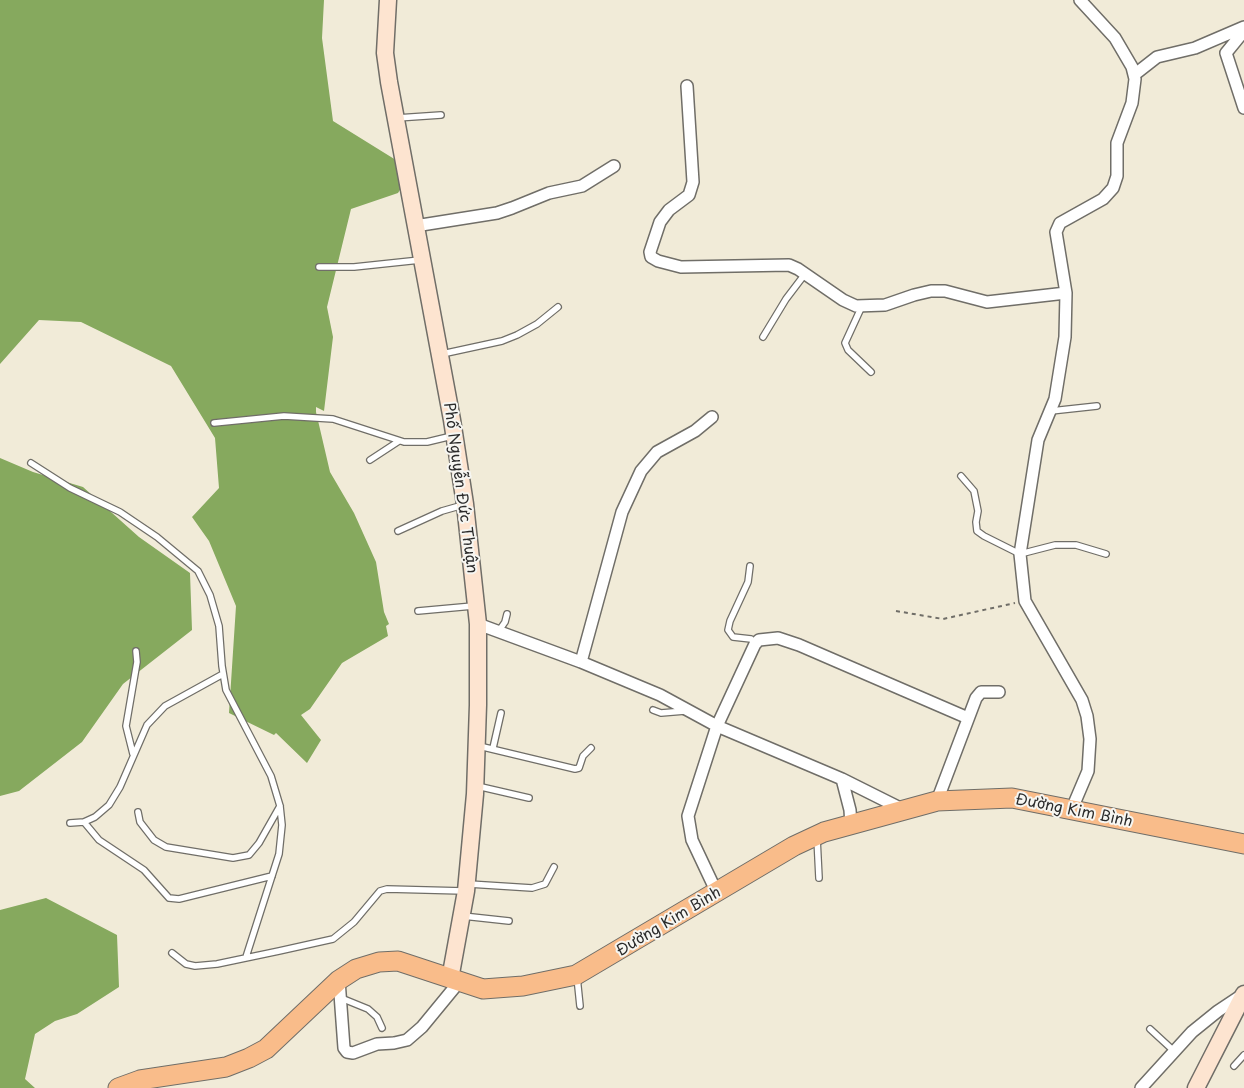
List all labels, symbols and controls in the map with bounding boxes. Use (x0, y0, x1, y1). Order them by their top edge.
street label: Phố Nguyễn Đức Thuận (439, 401, 481, 575)
street label: Đường Kim Bình (1014, 791, 1134, 831)
street label: Đường Kim Bình (613, 884, 725, 960)

